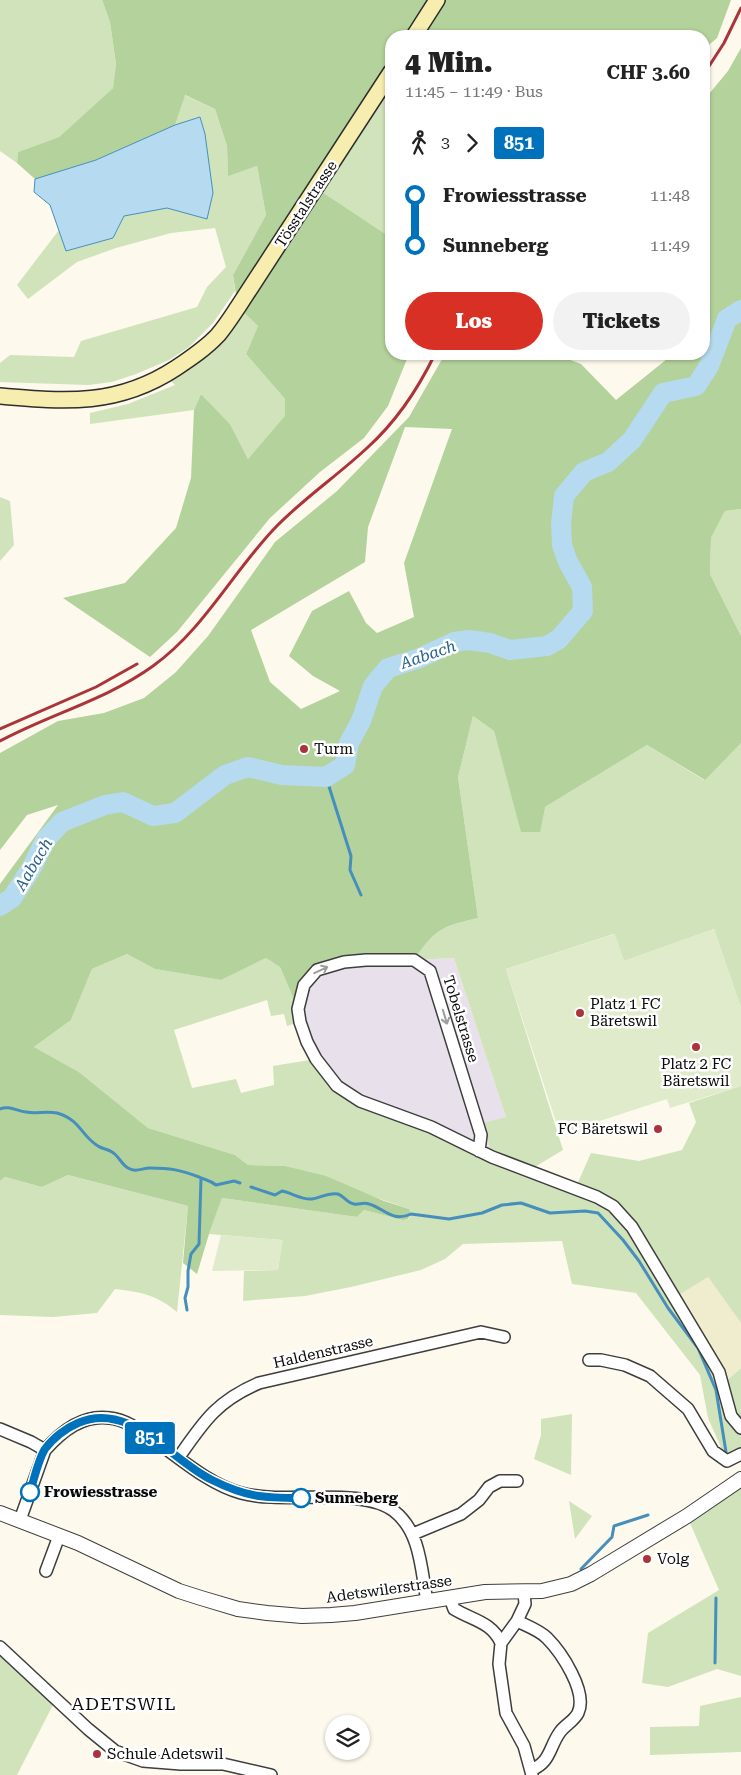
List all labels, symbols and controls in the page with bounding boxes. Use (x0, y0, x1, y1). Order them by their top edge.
text: 4 Min. (405, 46, 493, 79)
text: CHF 3.60 (607, 61, 690, 84)
text: 11:45 – 11:49 · Bus (405, 82, 543, 101)
icon: walk (405, 129, 433, 157)
icon: forward (458, 129, 486, 157)
text: 851 (504, 132, 534, 153)
text: 3 (441, 133, 450, 152)
street label: Tösstalstrasse (271, 157, 341, 251)
text: Frowiesstrasse (443, 184, 587, 207)
text: 11:48 (650, 186, 690, 205)
text: Sunneberg (443, 234, 548, 257)
text: 11:49 (650, 236, 690, 255)
button: Los (405, 292, 543, 350)
button: Tickets (553, 292, 690, 350)
water label: Aabach (397, 636, 459, 673)
place label: Turm (314, 740, 353, 758)
marker: Turm (298, 743, 310, 755)
water label: Aabach (10, 835, 56, 895)
one-way arrow (314, 964, 329, 974)
street label: Tobelstrasse (439, 973, 483, 1065)
place label: Platz 1 FC Bäretswil (590, 995, 661, 1030)
marker: Platz 1 FC Bäretswil (574, 1007, 586, 1019)
one-way arrow (440, 1009, 450, 1025)
marker: Platz 2 FC Bäretswil (690, 1041, 702, 1053)
place label: Platz 2 FC Bäretswil (661, 1055, 732, 1090)
place label: FC Bäretswil (558, 1120, 648, 1138)
marker: FC Bäretswil (652, 1123, 664, 1135)
street label: Haldenstrasse (271, 1332, 375, 1372)
line badge: 851 (121, 1422, 179, 1454)
text: 851 (135, 1427, 165, 1448)
marker: Frowiesstrasse (20, 1482, 40, 1502)
place label: Frowiesstrasse (44, 1483, 158, 1501)
marker: Sunneberg (291, 1488, 311, 1508)
place label: Sunneberg (315, 1489, 399, 1507)
place label: Volg (657, 1550, 690, 1568)
marker: Volg (641, 1553, 653, 1565)
street label: Adetswilerstrasse (325, 1571, 453, 1607)
district label: ADETSWIL (72, 1693, 176, 1714)
map controls (325, 1715, 370, 1760)
button: layers (325, 1715, 370, 1760)
place label: Schule Adetswil (107, 1745, 224, 1763)
marker: Schule Adetswil (91, 1748, 103, 1760)

